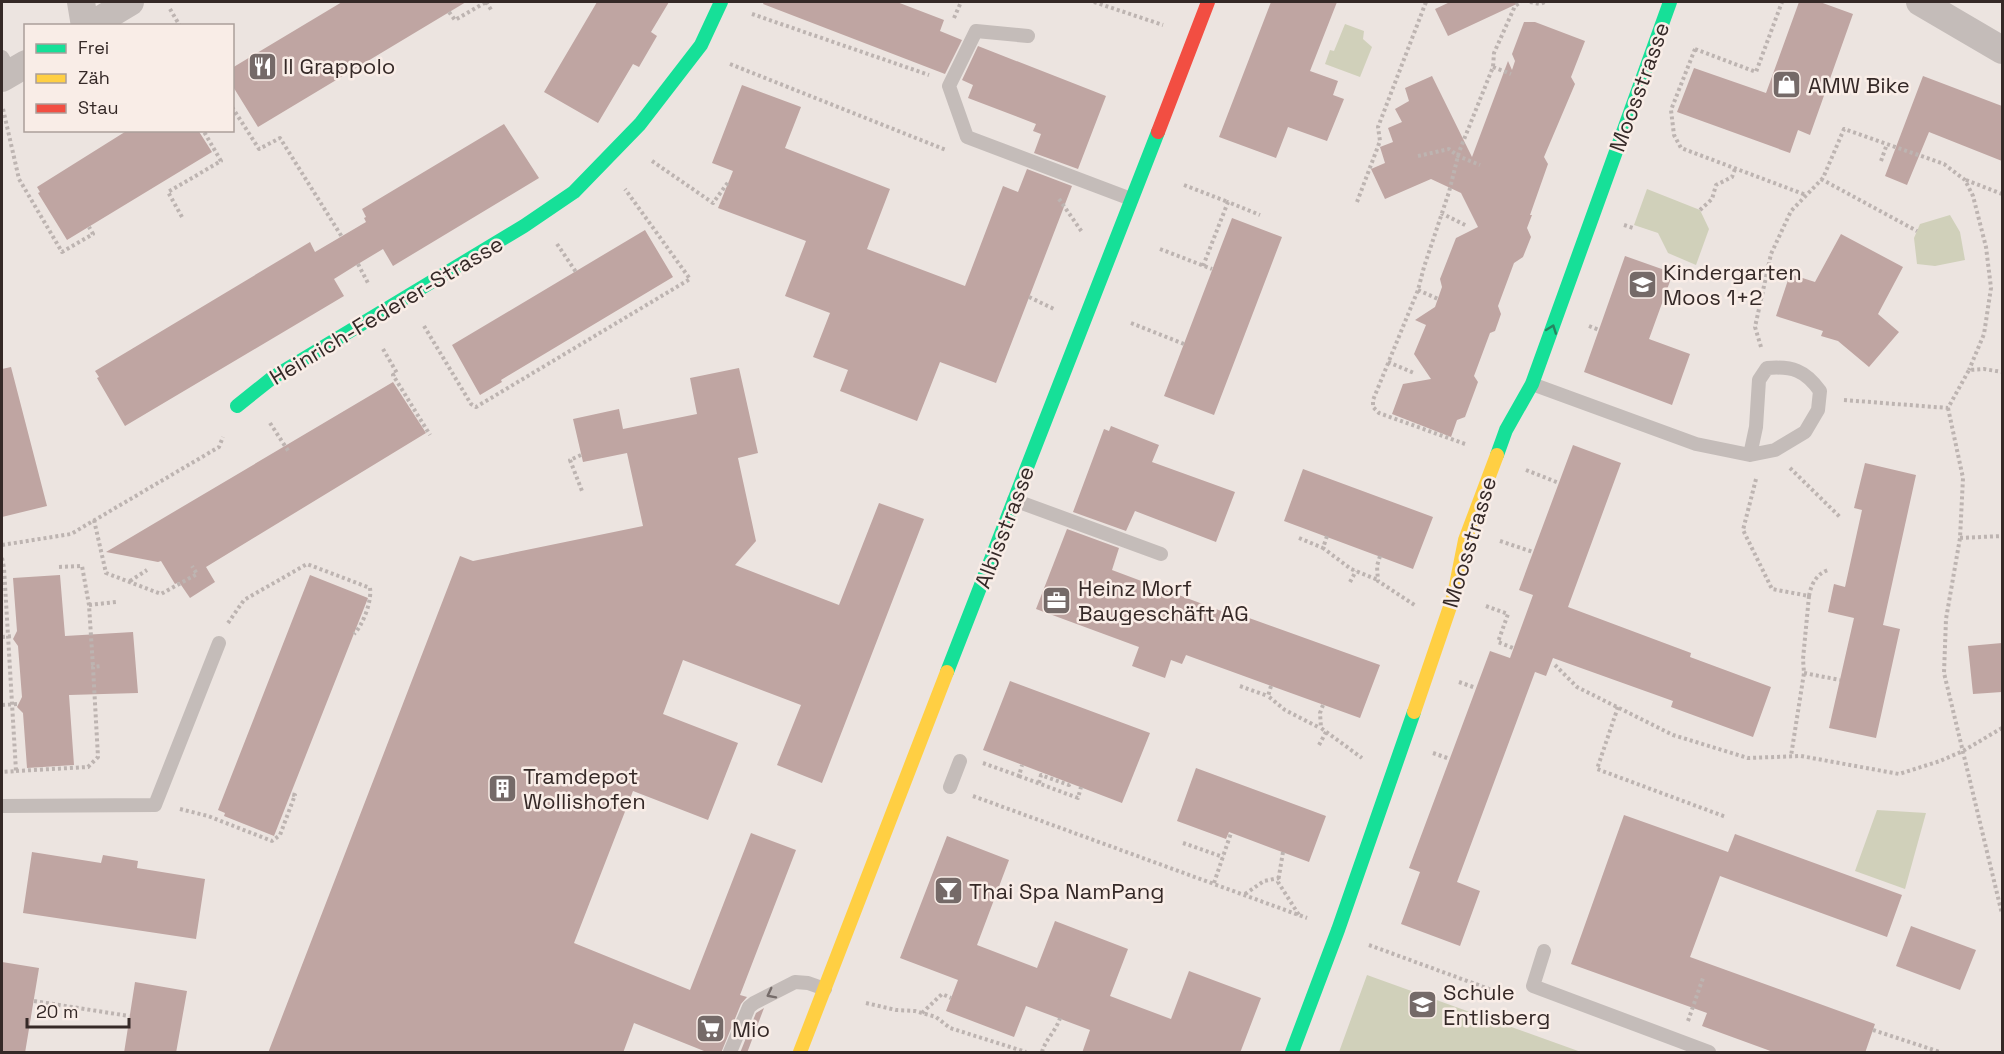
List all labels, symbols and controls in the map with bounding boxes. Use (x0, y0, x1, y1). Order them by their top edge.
street label: Moosstrasse (1603, 18, 1675, 156)
legend (24, 24, 234, 132)
text: Frei (78, 36, 109, 59)
restaurant icon: Il Grappolo (246, 50, 278, 82)
place label: Il Grappolo (283, 52, 395, 80)
text: Zäh (78, 66, 110, 89)
shop icon: AMW Bike (1771, 69, 1803, 101)
place label: AMW Bike (1808, 71, 1910, 99)
text: Stau (78, 96, 118, 119)
street label: Heinrich-Federer-Strasse (264, 229, 508, 391)
place label: Kindergarten Moos 1+2 (1663, 258, 1802, 311)
school or university icon: Kindergarten Moos 1+2 (1626, 269, 1658, 301)
one-way arrow (1544, 324, 1557, 335)
street label: Albisstrasse (968, 462, 1040, 592)
street label: Moosstrasse (1436, 473, 1502, 611)
place label: Heinz Morf Baugeschäft AG (1078, 574, 1249, 627)
office icon: Heinz Morf Baugeschäft AG (1041, 585, 1073, 617)
place label: Tramdepot Wollishofen (523, 762, 646, 815)
building icon: Tramdepot Wollishofen (486, 773, 518, 805)
bar icon: Thai Spa NamPang (932, 875, 964, 907)
place label: Thai Spa NamPang (969, 877, 1164, 905)
place label: Schule Entlisberg (1443, 978, 1550, 1031)
one-way arrow (766, 987, 777, 998)
school or university icon: Schule Entlisberg (1406, 989, 1438, 1021)
scale bar (27, 991, 129, 1029)
text: 20 m (36, 1000, 79, 1023)
supermarket icon: Mio (695, 1013, 727, 1045)
place label: Mio (732, 1015, 770, 1043)

